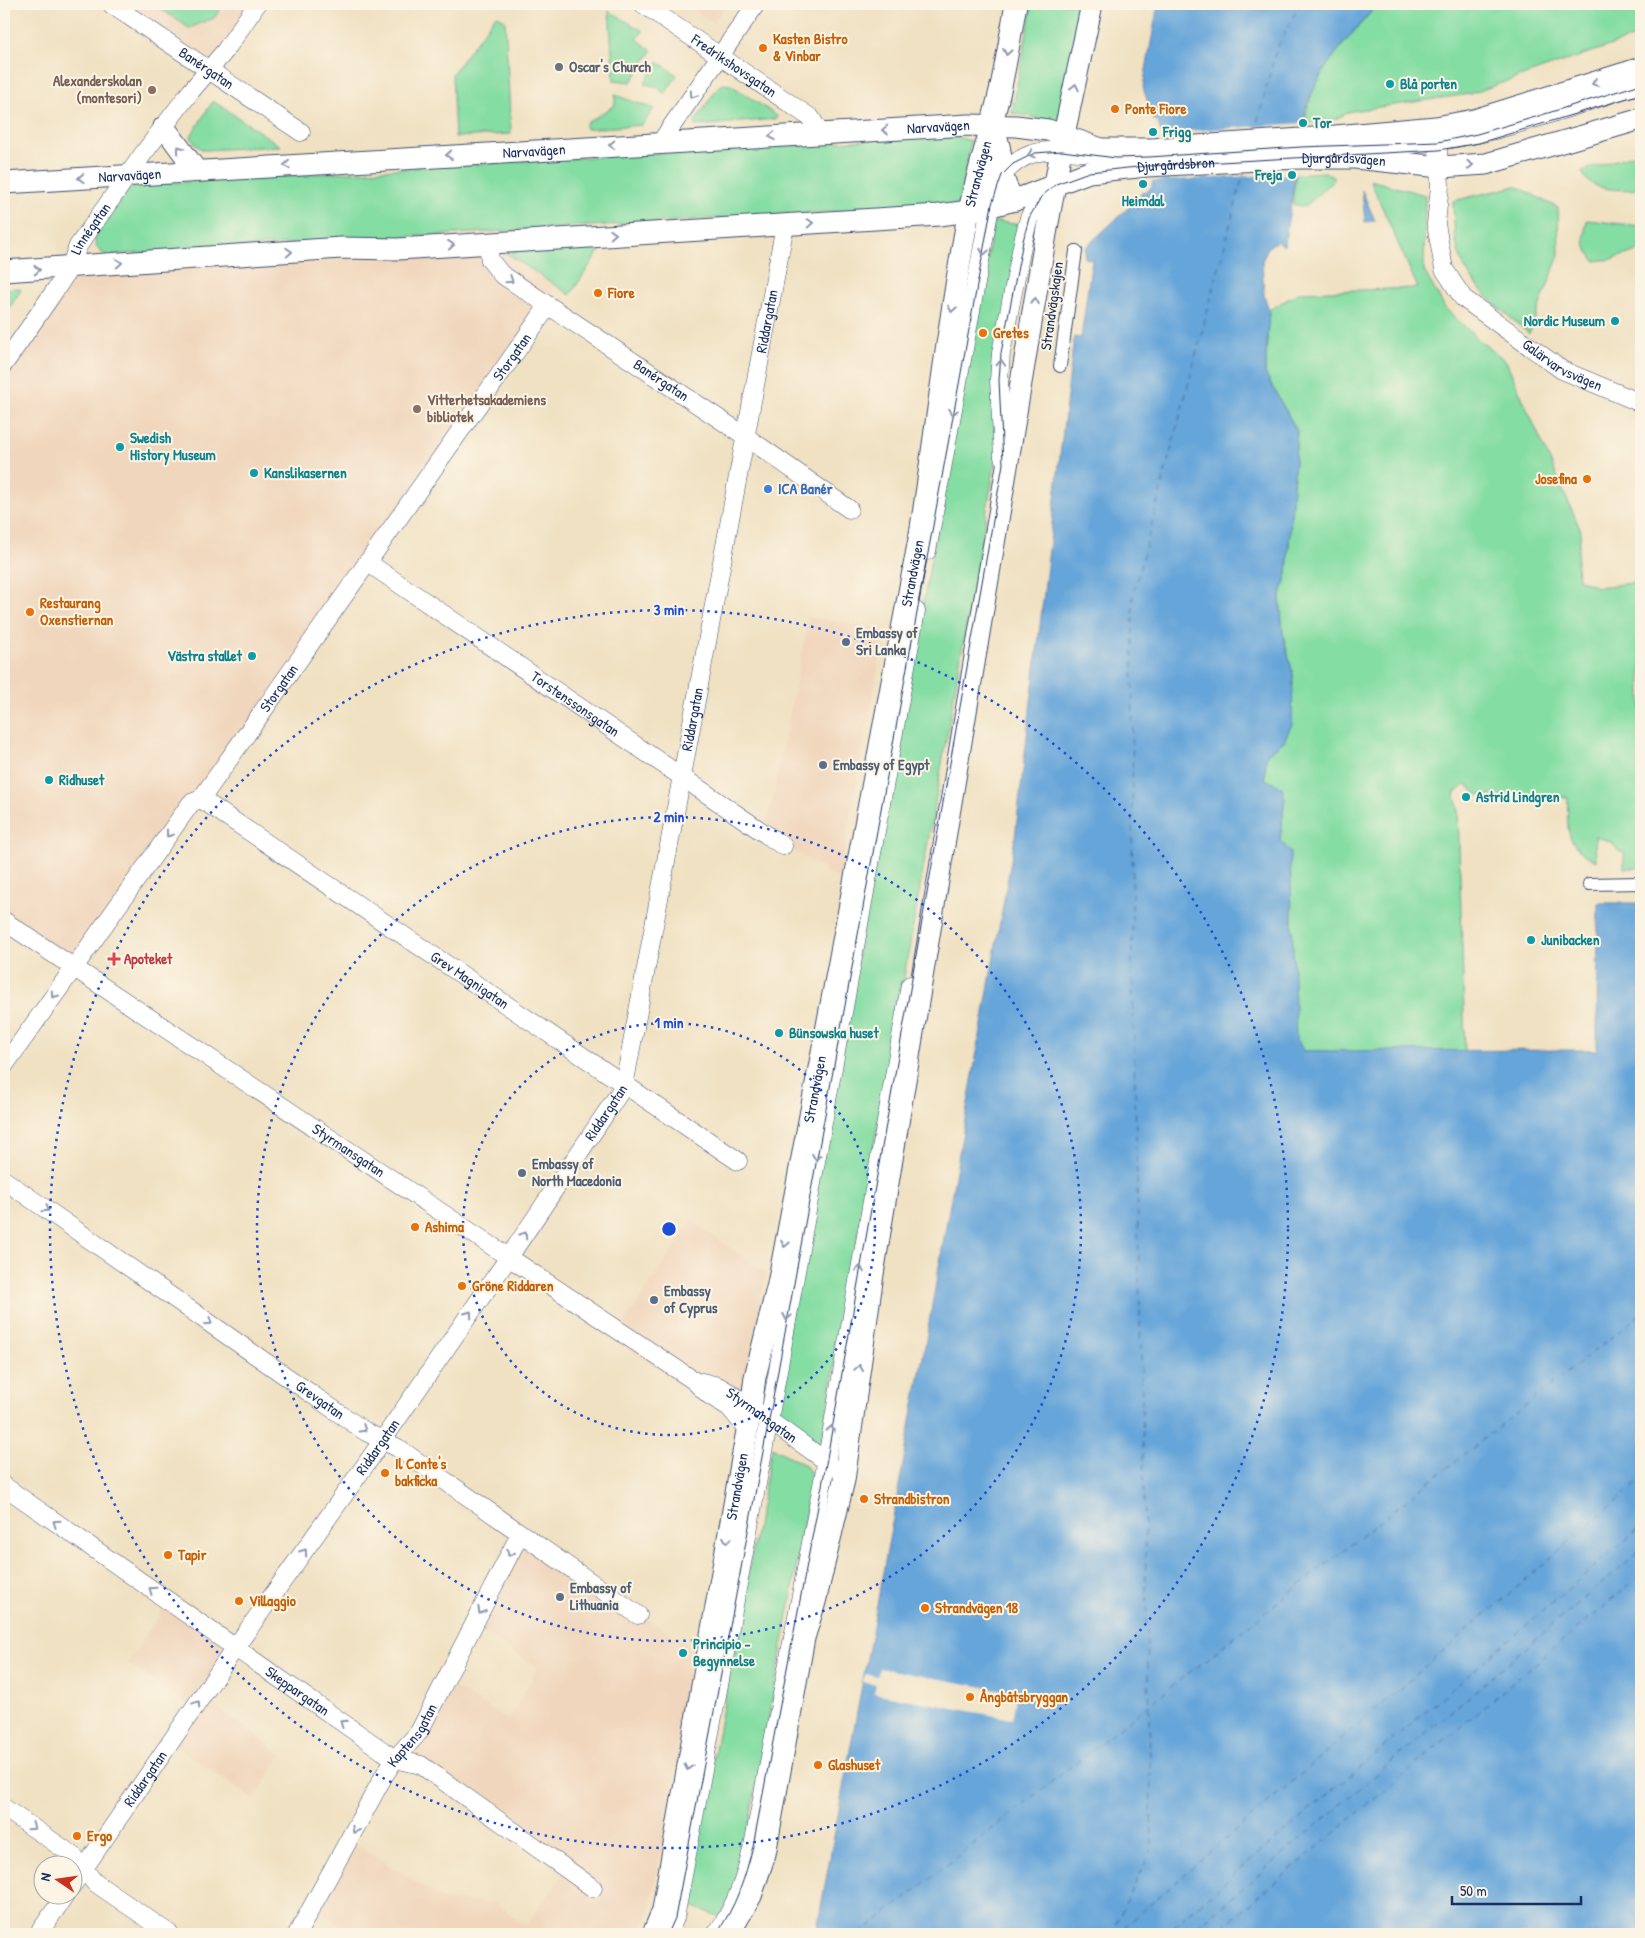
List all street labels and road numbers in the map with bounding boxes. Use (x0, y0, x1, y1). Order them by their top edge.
street label: Fredrikshovsgatan (687, 28, 781, 102)
street label: Banérgatan (175, 42, 239, 94)
street label: Narvavägen (906, 114, 971, 139)
street label: Narvavägen (502, 138, 566, 163)
street label: Strandvägen (959, 138, 997, 209)
street label: Djurgårdsvägen (1302, 147, 1387, 171)
street label: Djurgårdsbron (1136, 151, 1215, 177)
street label: Narvavägen (98, 163, 162, 187)
street label: Linnégatan (65, 198, 116, 257)
street label: Strandvägskajen (1035, 260, 1068, 351)
street label: Riddargatan (750, 288, 783, 355)
street label: Storgatan (487, 328, 536, 385)
street label: Galärvarvsvägen (1518, 334, 1606, 396)
street label: Banérgatan (629, 354, 693, 406)
street label: Strandvägen (895, 538, 929, 608)
street label: Storgatan (254, 659, 303, 716)
street label: Torstenssonsgatan (527, 666, 624, 742)
street label: Riddargatan (676, 686, 708, 753)
street label: Grev Magnigatan (427, 946, 514, 1014)
street label: Strandvägen (798, 1054, 831, 1124)
street label: Riddargatan (579, 1080, 632, 1145)
street label: Styrmansgatan (308, 1118, 389, 1182)
street label: Grevgatan (292, 1375, 349, 1424)
street label: Styrmansgatan (722, 1382, 802, 1448)
street label: Riddargatan (350, 1414, 404, 1479)
street label: Strandvägen (720, 1451, 753, 1522)
street label: Skeppargatan (261, 1661, 334, 1721)
street label: Kaptensgatan (382, 1700, 442, 1771)
street label: Riddargatan (118, 1746, 172, 1811)

